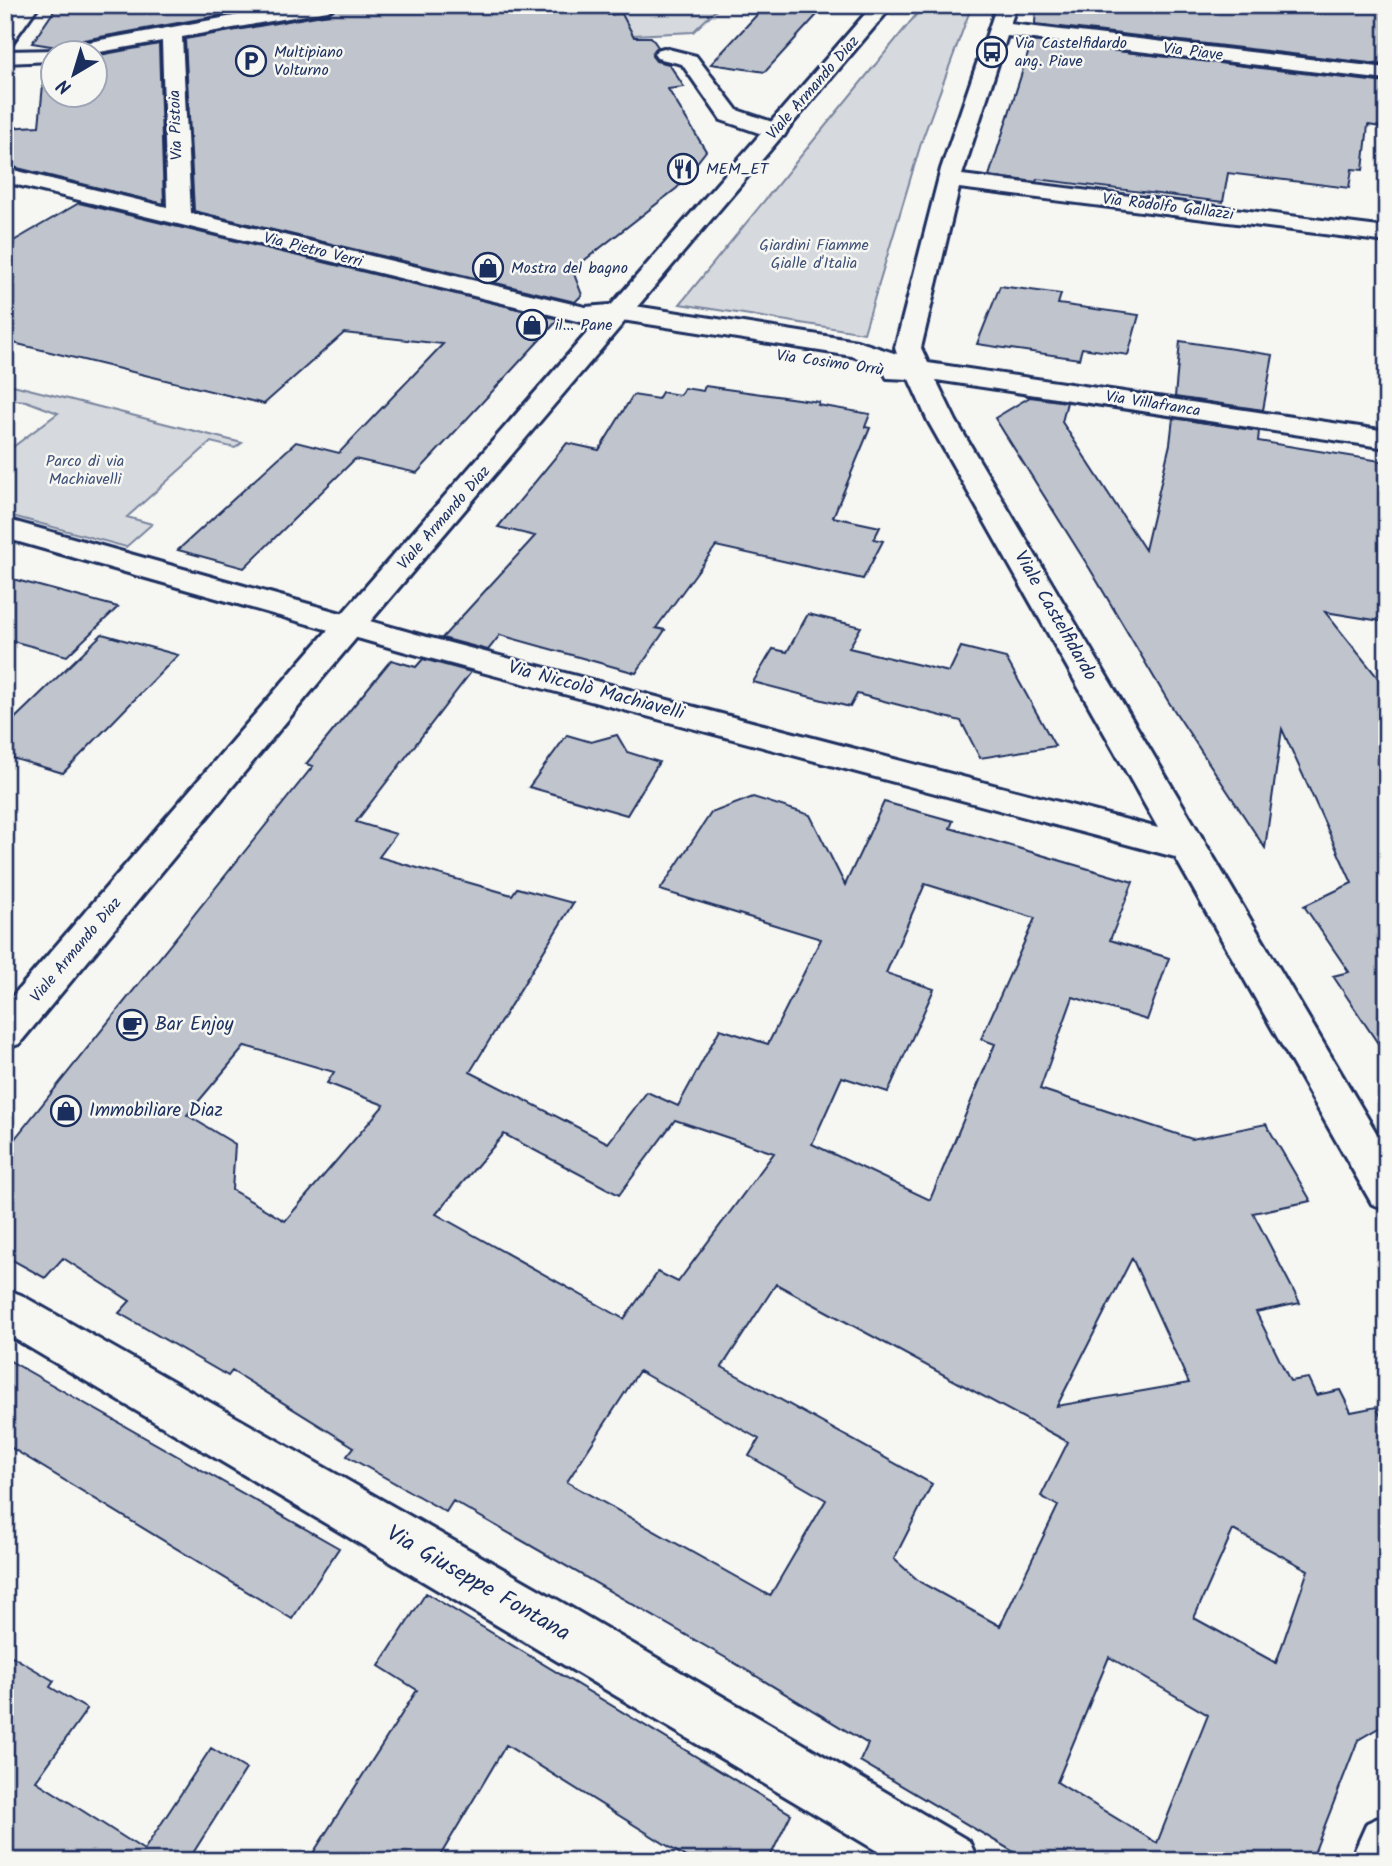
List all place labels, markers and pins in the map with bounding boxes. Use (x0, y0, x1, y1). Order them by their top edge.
place label: Via Castelfidardo ang. Piave (1015, 31, 1127, 74)
bus stop icon: Via Castelfidardo ang. Piave (975, 35, 1009, 69)
place label: Multipiano Volturno (274, 40, 343, 83)
parking icon: Multipiano Volturno (234, 44, 268, 78)
restaurant icon: MEM_ET (666, 152, 700, 186)
place label: MEM_ET (706, 157, 770, 182)
shop icon: Mostra del bagno (471, 251, 505, 285)
place label: Mostra del bagno (511, 256, 628, 281)
shop icon: il... Pane (515, 308, 549, 342)
place label: il... Pane (555, 313, 612, 338)
cafe icon: Bar Enjoy (115, 1008, 149, 1042)
place label: Bar Enjoy (155, 1010, 235, 1040)
shop icon: Immobiliare Diaz (49, 1094, 83, 1128)
place label: Immobiliare Diaz (89, 1096, 223, 1126)

